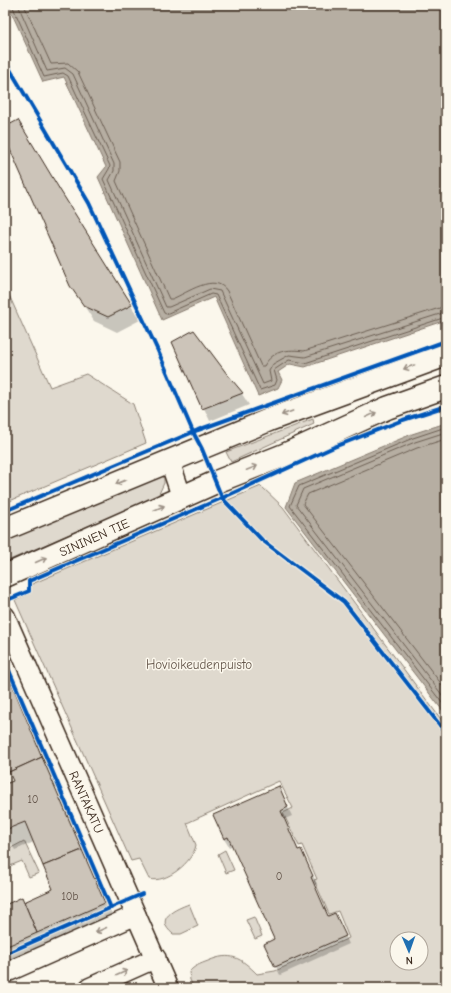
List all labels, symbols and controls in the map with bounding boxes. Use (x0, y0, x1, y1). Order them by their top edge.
one-way arrow (403, 364, 415, 372)
one-way arrow (282, 410, 294, 418)
one-way arrow (365, 411, 377, 418)
one-way arrow (246, 463, 258, 471)
one-way arrow (115, 479, 127, 487)
one-way arrow (153, 503, 165, 511)
street label: SININEN TIE (57, 515, 132, 560)
one-way arrow (34, 556, 46, 563)
park label: Hovioikeudenpuisto (146, 657, 252, 672)
street label: RANTAKATU (66, 769, 107, 836)
house number: 10 (27, 793, 39, 806)
house number: 0 (276, 870, 282, 883)
house number: 10b (62, 890, 79, 903)
one-way arrow (95, 927, 107, 935)
north arrow (389, 931, 429, 971)
text: N (406, 954, 413, 967)
one-way arrow (116, 969, 128, 976)

